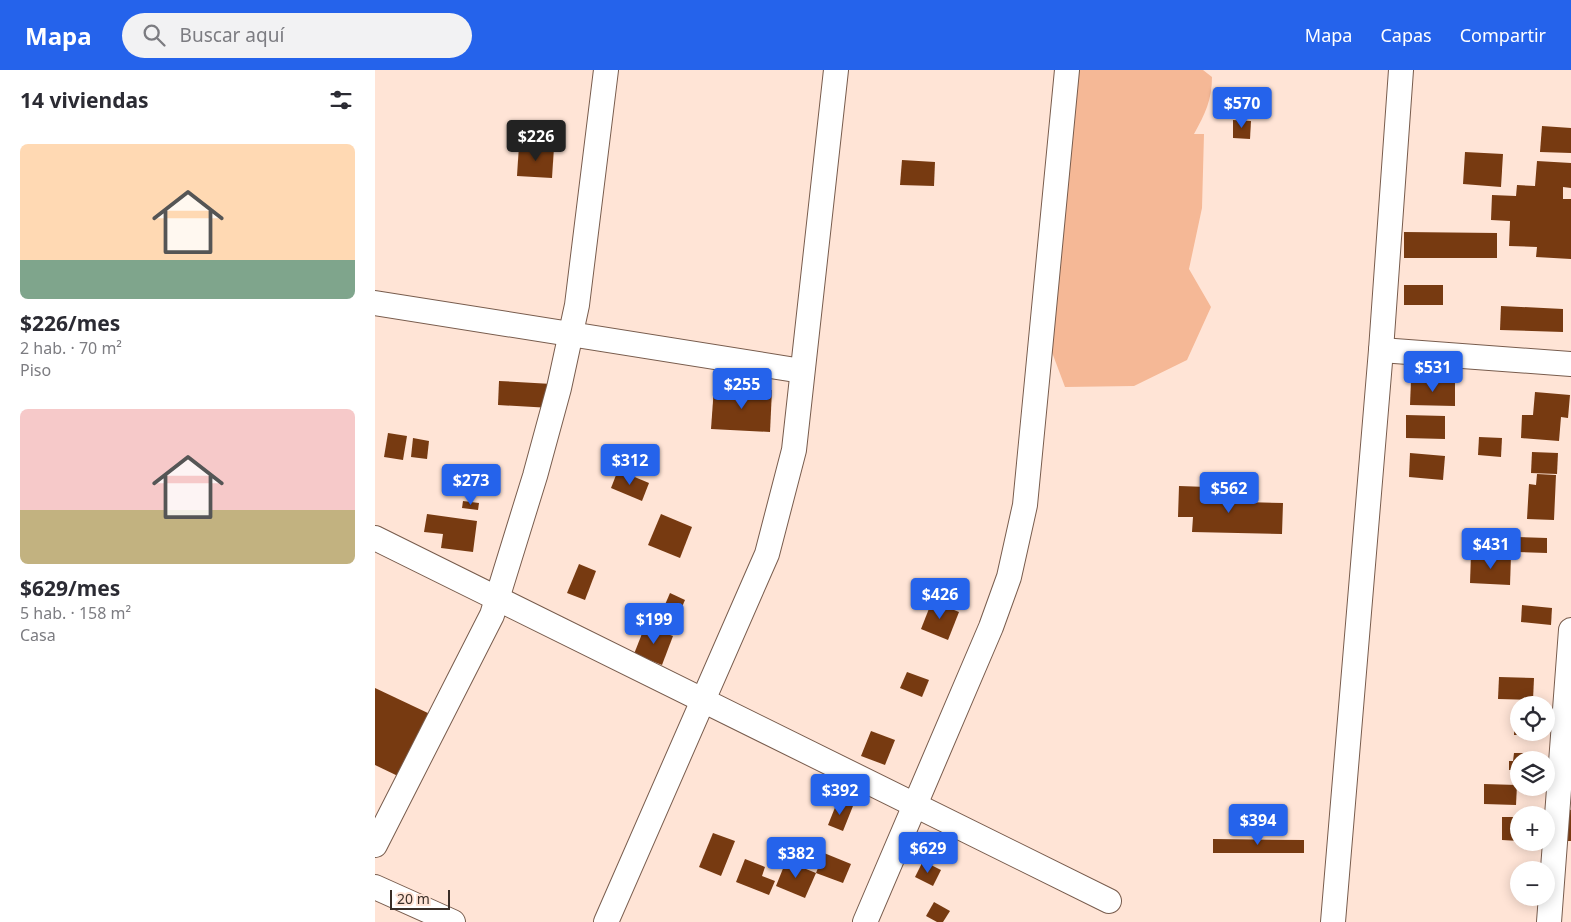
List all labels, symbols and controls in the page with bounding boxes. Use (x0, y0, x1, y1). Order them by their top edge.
search box (122, 13, 472, 58)
text: Mapa (25, 19, 92, 52)
icon: search (140, 21, 168, 49)
text: Buscar aquí (180, 22, 284, 48)
text: Mapa (1305, 23, 1352, 47)
text: Capas (1380, 23, 1432, 47)
text: Compartir (1460, 23, 1546, 47)
text: 14 viviendas (20, 86, 149, 114)
icon: filters (327, 86, 355, 114)
pin: $570 (1212, 87, 1272, 129)
text: $570 (1224, 92, 1260, 114)
pin: $226 (506, 119, 566, 162)
text: $226 (518, 125, 554, 147)
icon: home (143, 177, 233, 267)
text: $226/mes (20, 309, 120, 337)
text: 2 hab. · 70 m² (20, 337, 122, 359)
pin: $531 (1403, 350, 1463, 393)
text: $531 (1415, 356, 1451, 378)
text: Piso (20, 359, 51, 381)
pin: $255 (712, 368, 772, 410)
text: $255 (724, 373, 760, 395)
icon: home (143, 442, 233, 532)
pin: $312 (600, 444, 660, 486)
text: $312 (612, 449, 648, 471)
pin: $273 (441, 464, 501, 506)
text: $273 (453, 469, 489, 491)
pin: $562 (1199, 472, 1259, 514)
text: $562 (1211, 477, 1247, 499)
pin: $431 (1461, 528, 1521, 570)
text: $431 (1473, 533, 1509, 555)
text: $629/mes (20, 574, 120, 602)
pin: $426 (910, 578, 970, 620)
text: $426 (922, 583, 958, 605)
text: 5 hab. · 158 m² (20, 602, 131, 624)
pin: $199 (624, 602, 684, 645)
text: $199 (636, 608, 672, 630)
text: Casa (20, 624, 56, 646)
map controls (1510, 696, 1555, 906)
button: locate (1510, 696, 1555, 741)
button: layers (1510, 751, 1555, 796)
pin: $392 (810, 774, 870, 816)
text: $392 (822, 779, 858, 801)
pin: $394 (1228, 804, 1288, 846)
button: + (1510, 806, 1555, 851)
text: $394 (1240, 809, 1276, 831)
pin: $629 (898, 832, 958, 874)
pin: $382 (766, 836, 826, 879)
text: $629 (910, 837, 946, 859)
text: $382 (778, 842, 814, 864)
button: − (1510, 861, 1555, 906)
scale bar (390, 887, 450, 910)
text: 20 m (397, 889, 430, 908)

